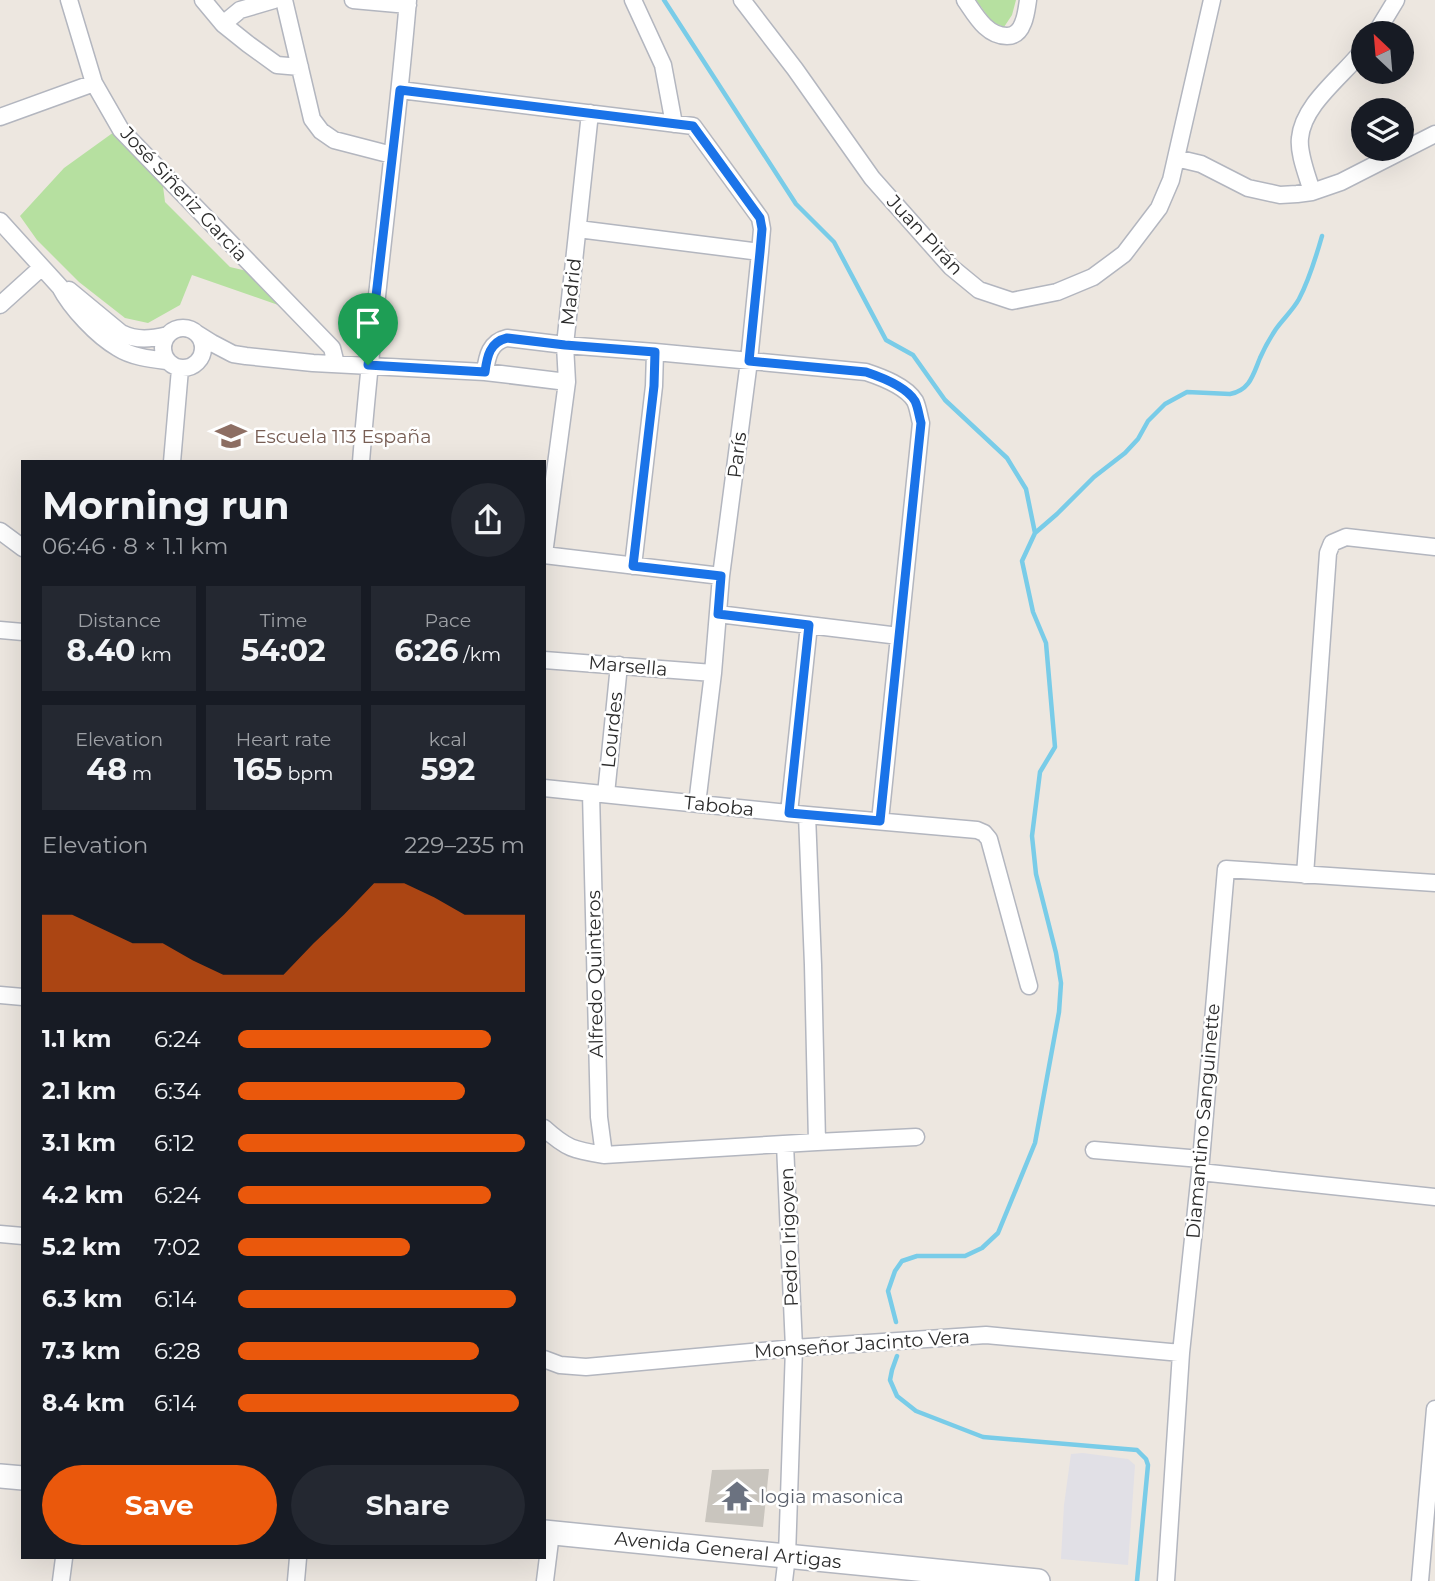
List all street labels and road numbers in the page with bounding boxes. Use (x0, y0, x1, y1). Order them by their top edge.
street label: José Siñeriz Garcia (115, 121, 252, 266)
street label: Juan Pirán (881, 189, 968, 280)
street label: Madrid (556, 257, 586, 327)
street label: París (723, 431, 751, 479)
street label: Marsella (588, 651, 668, 681)
street label: Lourdes (597, 691, 627, 769)
street label: Taboba (683, 791, 755, 821)
street label: Alfredo Quinteros (582, 890, 608, 1058)
street label: Diamantino Sanguinette (1181, 1002, 1225, 1240)
street label: Pedro Irigoyen (775, 1167, 803, 1307)
street label: Monseñor Jacinto Vera (753, 1325, 971, 1363)
street label: Avenida General Artigas (613, 1527, 843, 1573)

